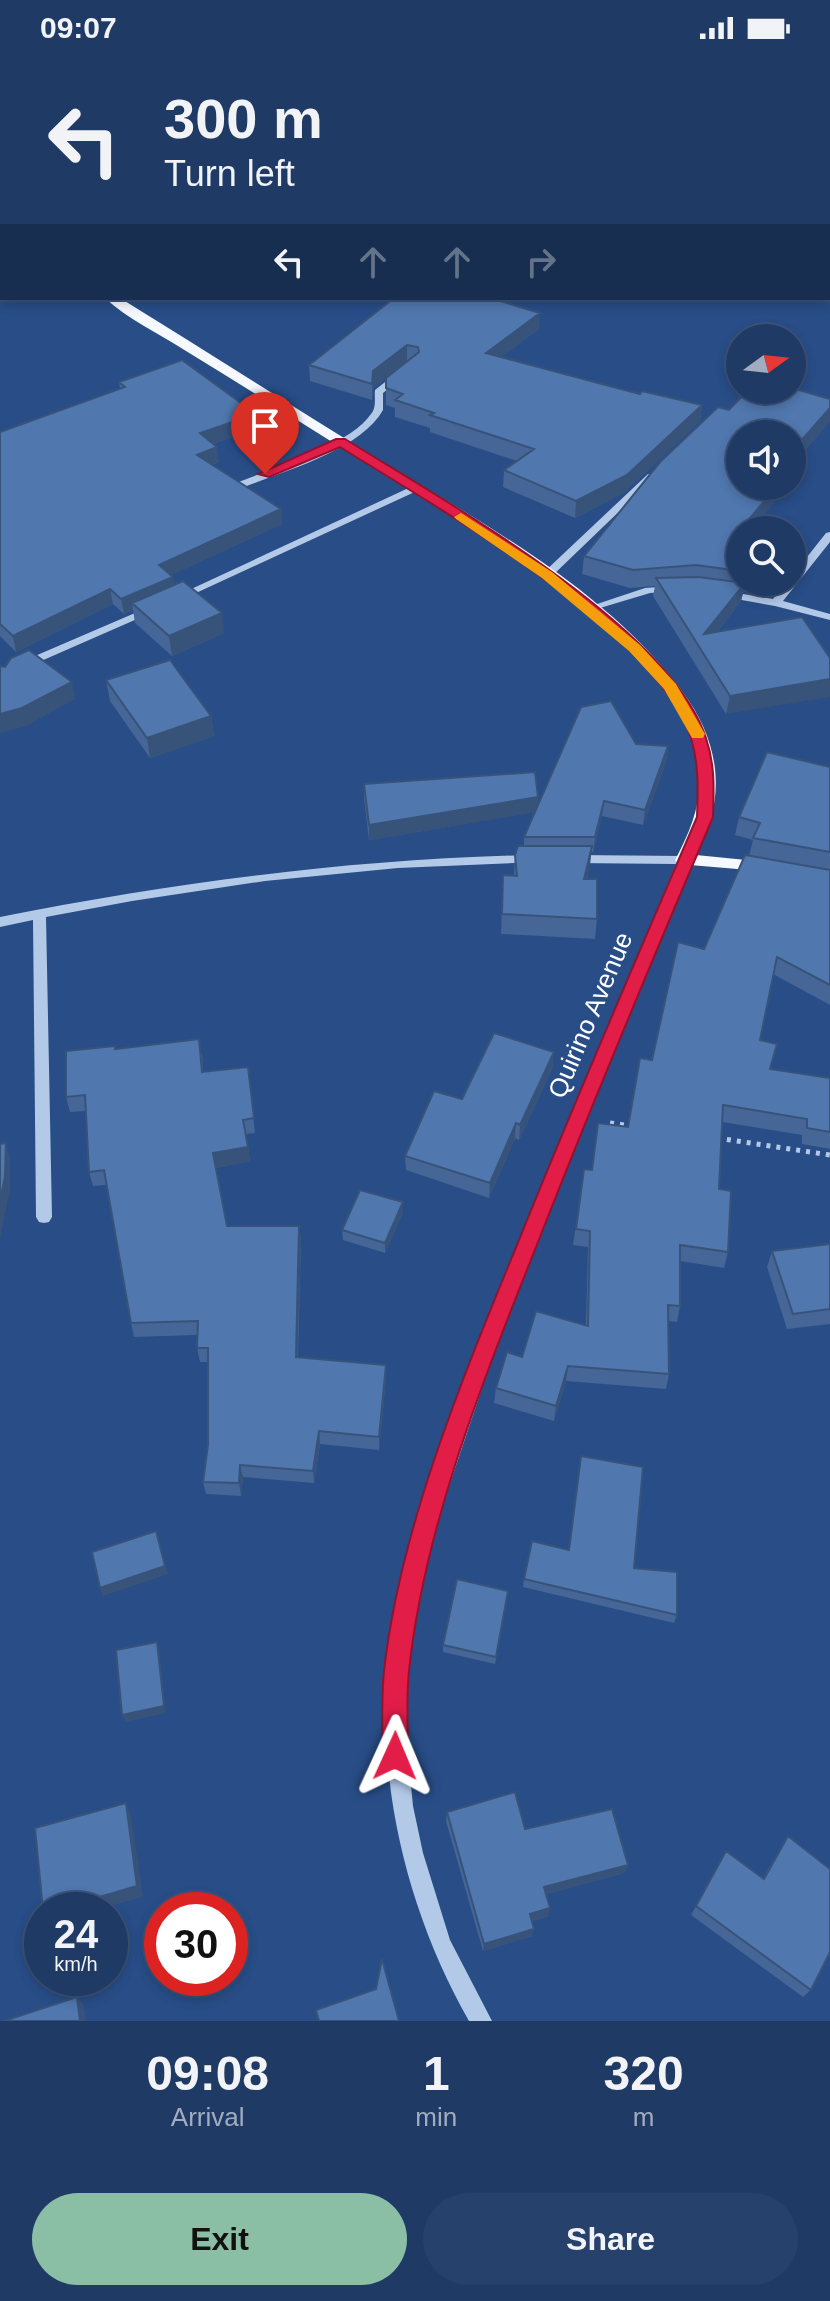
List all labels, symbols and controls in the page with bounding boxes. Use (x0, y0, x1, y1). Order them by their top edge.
text: 09:07 (40, 11, 117, 44)
text: 300 m (164, 87, 323, 150)
icon: left (32, 88, 136, 192)
text: Turn left (164, 153, 295, 194)
icon: left (267, 240, 311, 284)
icon: ahead (351, 240, 395, 284)
icon: ahead (435, 240, 479, 284)
icon: right (519, 240, 563, 284)
north arrow (726, 324, 806, 404)
map controls (726, 324, 806, 596)
pin (231, 392, 299, 474)
icon: arrive (243, 404, 287, 448)
button: sound (726, 420, 806, 500)
button: search (726, 516, 806, 596)
street label: Quirino Avenue (542, 928, 638, 1102)
position arrow (353, 1714, 437, 1798)
speed limit sign: 30 (144, 1892, 248, 1996)
text: 24 (54, 1912, 98, 1956)
text: km/h (54, 1953, 98, 1975)
text: 09:08 (146, 2047, 269, 2100)
text: 1 (423, 2047, 450, 2100)
text: 320 (604, 2047, 684, 2100)
text: Arrival (171, 2102, 245, 2132)
text: min (415, 2102, 457, 2132)
text: m (633, 2102, 654, 2132)
button: Exit (32, 2193, 407, 2285)
button: Share (423, 2193, 798, 2285)

